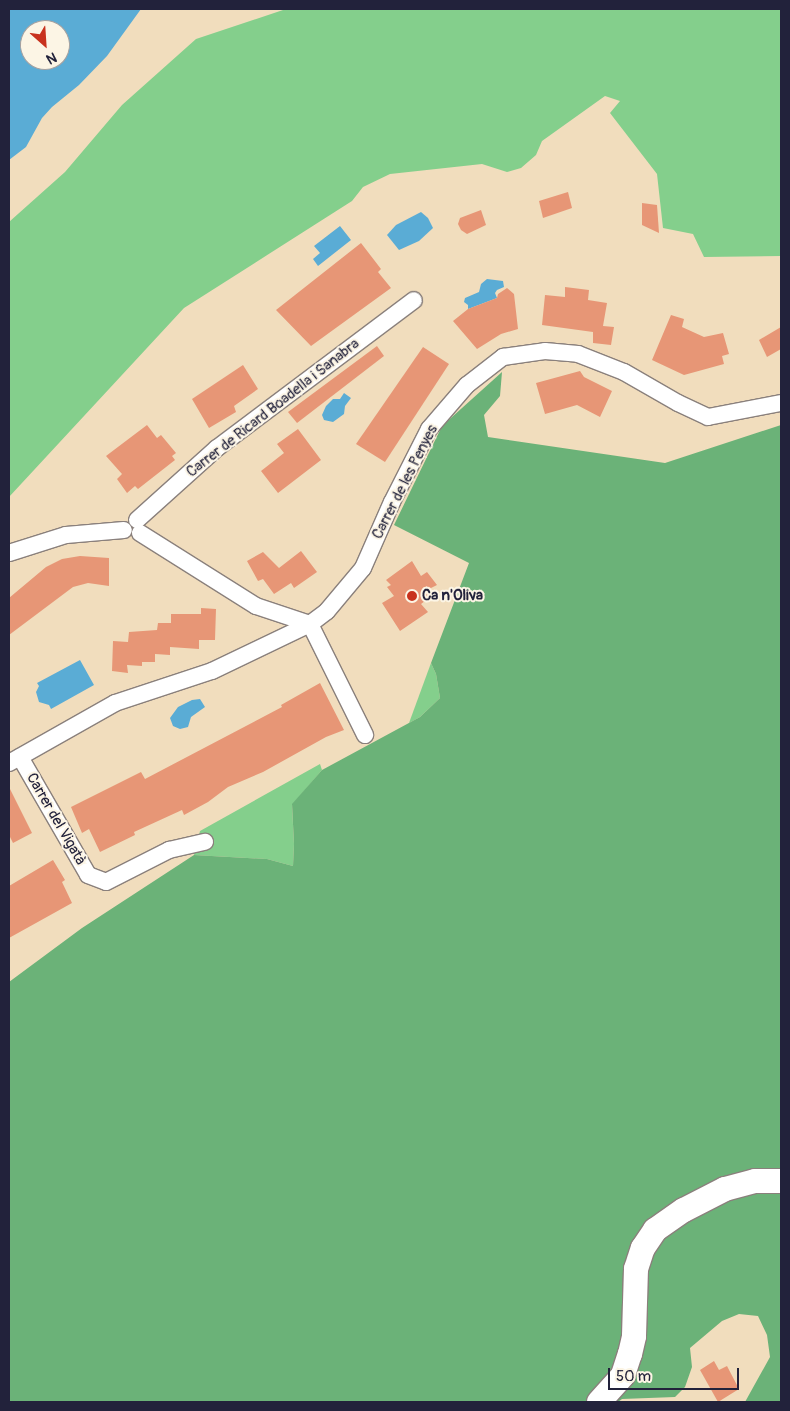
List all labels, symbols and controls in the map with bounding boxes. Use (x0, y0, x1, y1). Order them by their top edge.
north arrow (20, 20, 70, 70)
text: N (43, 48, 59, 68)
street label: Carrer de Ricard Boadella i Sanabra (183, 335, 363, 481)
street label: Carrer de les Penyes (368, 422, 442, 542)
place label: Ca n'Oliva (422, 587, 483, 605)
marker: Ca n'Oliva (406, 590, 418, 602)
street label: Carrer del Vigatà (22, 770, 90, 868)
scale bar (610, 1358, 741, 1390)
text: 50 m (616, 1367, 651, 1386)

